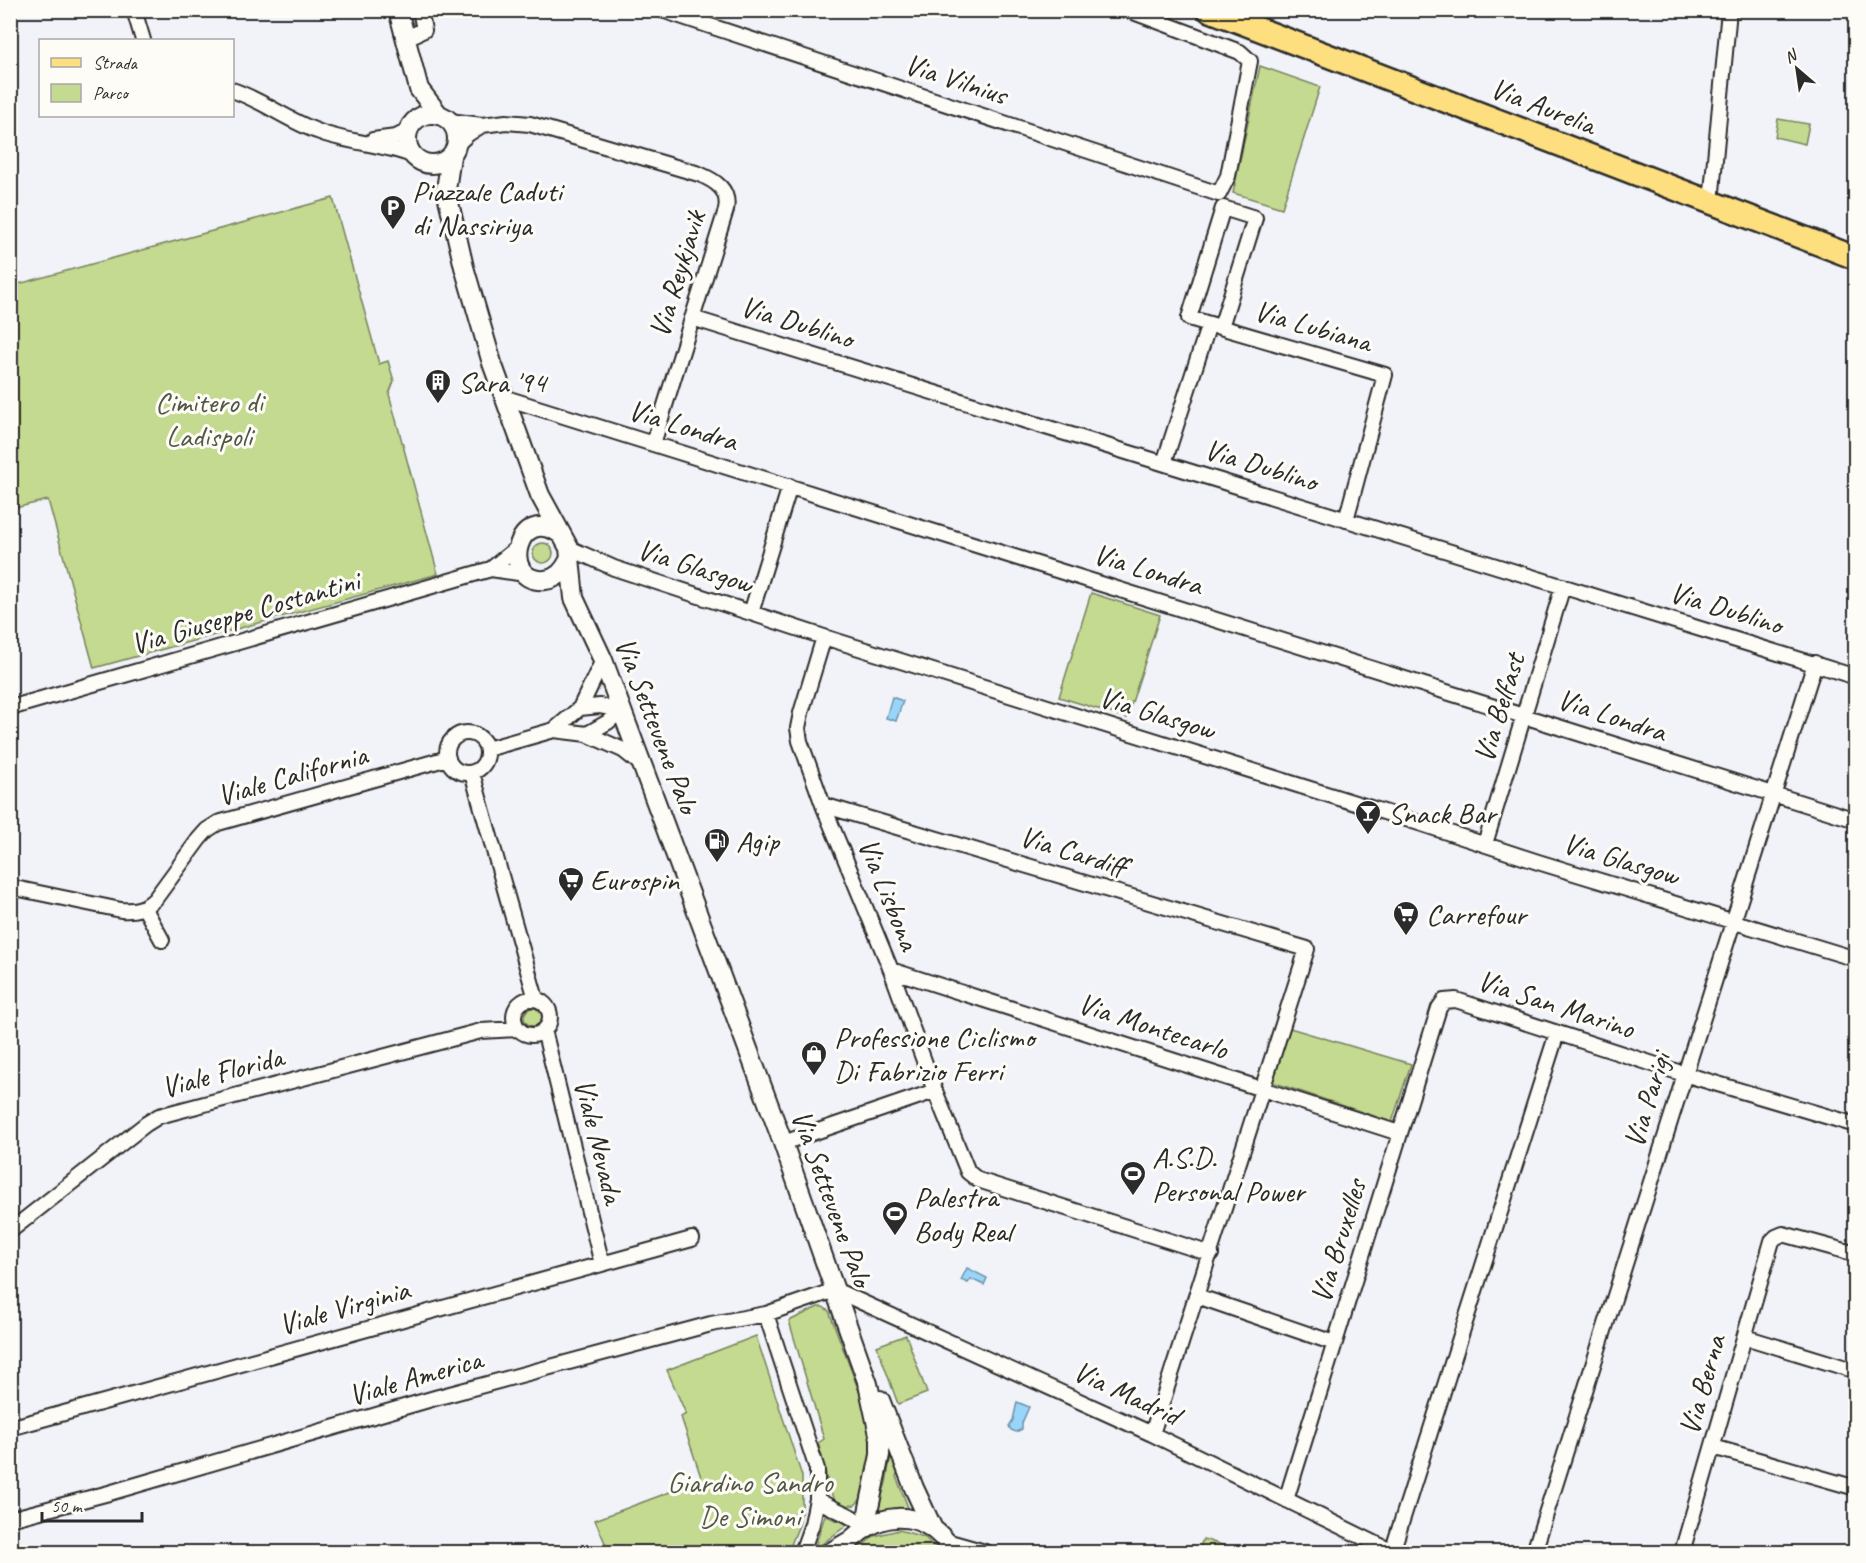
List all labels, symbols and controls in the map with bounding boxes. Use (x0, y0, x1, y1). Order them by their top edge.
legend (39, 39, 234, 117)
north arrow (1767, 39, 1827, 99)
text: N (1781, 44, 1802, 68)
street label: Via Vilnius (900, 45, 1015, 114)
text: Strada (93, 52, 138, 74)
street label: Via Aurelia (1485, 69, 1603, 144)
text: Parco (93, 82, 129, 104)
place label: Piazzale Caduti di Nassiriya (412, 172, 565, 244)
parking icon: Piazzale Caduti di Nassiriya (378, 193, 408, 231)
street label: Via Reykjavik (640, 204, 715, 342)
street label: Via Dublino (736, 287, 861, 358)
street label: Via Lubiana (1250, 291, 1378, 362)
place label: Sara '94 (458, 363, 548, 401)
building icon: Sara '94 (423, 367, 453, 405)
park label: Cimitero di Ladispoli (155, 383, 266, 455)
street label: Via Londra (624, 390, 744, 460)
street label: Via Dublino (1200, 430, 1325, 501)
street label: Via Glasgow (633, 530, 760, 603)
street label: Via Londra (1089, 534, 1209, 604)
street label: Via Giuseppe Costantini (126, 560, 367, 663)
street label: Via Dublino (1665, 573, 1790, 644)
street label: Via Settevene Palo (606, 632, 709, 821)
street label: Via Belfast (1464, 646, 1534, 767)
street label: Via Glasgow (1095, 677, 1222, 749)
street label: Via Londra (1553, 680, 1673, 751)
street label: Viale California (213, 735, 373, 814)
place label: Snack Bar (1388, 794, 1499, 832)
bar icon: Snack Bar (1353, 798, 1383, 836)
street label: Via Cardiff (1015, 817, 1137, 887)
place label: Agip (736, 822, 781, 860)
street label: Via Glasgow (1559, 823, 1686, 895)
fuel station icon: Agip (702, 826, 732, 864)
street label: Via Lisbona (849, 832, 929, 957)
place label: Eurospin (590, 861, 681, 899)
supermarket icon: Eurospin (556, 865, 586, 903)
place label: Carrefour (1426, 895, 1529, 933)
supermarket icon: Carrefour (1391, 899, 1421, 937)
street label: Via San Marino (1473, 961, 1640, 1048)
street label: Via Montecarlo (1074, 984, 1234, 1068)
place label: Professione Ciclismo Di Fabrizio Ferri (834, 1018, 1038, 1090)
street label: Viale Florida (157, 1037, 290, 1106)
shop icon: Professione Ciclismo Di Fabrizio Ferri (799, 1039, 829, 1077)
street label: Via Parigi (1615, 1045, 1680, 1152)
street label: Viale Nevada (565, 1075, 633, 1210)
street label: Via Settevene Palo (782, 1104, 883, 1295)
place label: A.S.D. Personal Power (1152, 1138, 1307, 1210)
sports icon: A.S.D. Personal Power (1118, 1159, 1148, 1197)
street label: Via Bruxelles (1301, 1172, 1376, 1307)
place label: Palestra Body Real (914, 1178, 1016, 1250)
sports icon: Palestra Body Real (880, 1199, 910, 1237)
street label: Viale Virginia (274, 1270, 415, 1344)
street label: Via Berna (1670, 1329, 1735, 1439)
street label: Viale America (344, 1339, 489, 1414)
street label: Via Madrid (1068, 1352, 1190, 1436)
park label: Giardino Sandro De Simoni (667, 1463, 834, 1535)
scale bar (42, 1485, 142, 1523)
text: 50 m (51, 1495, 84, 1517)

